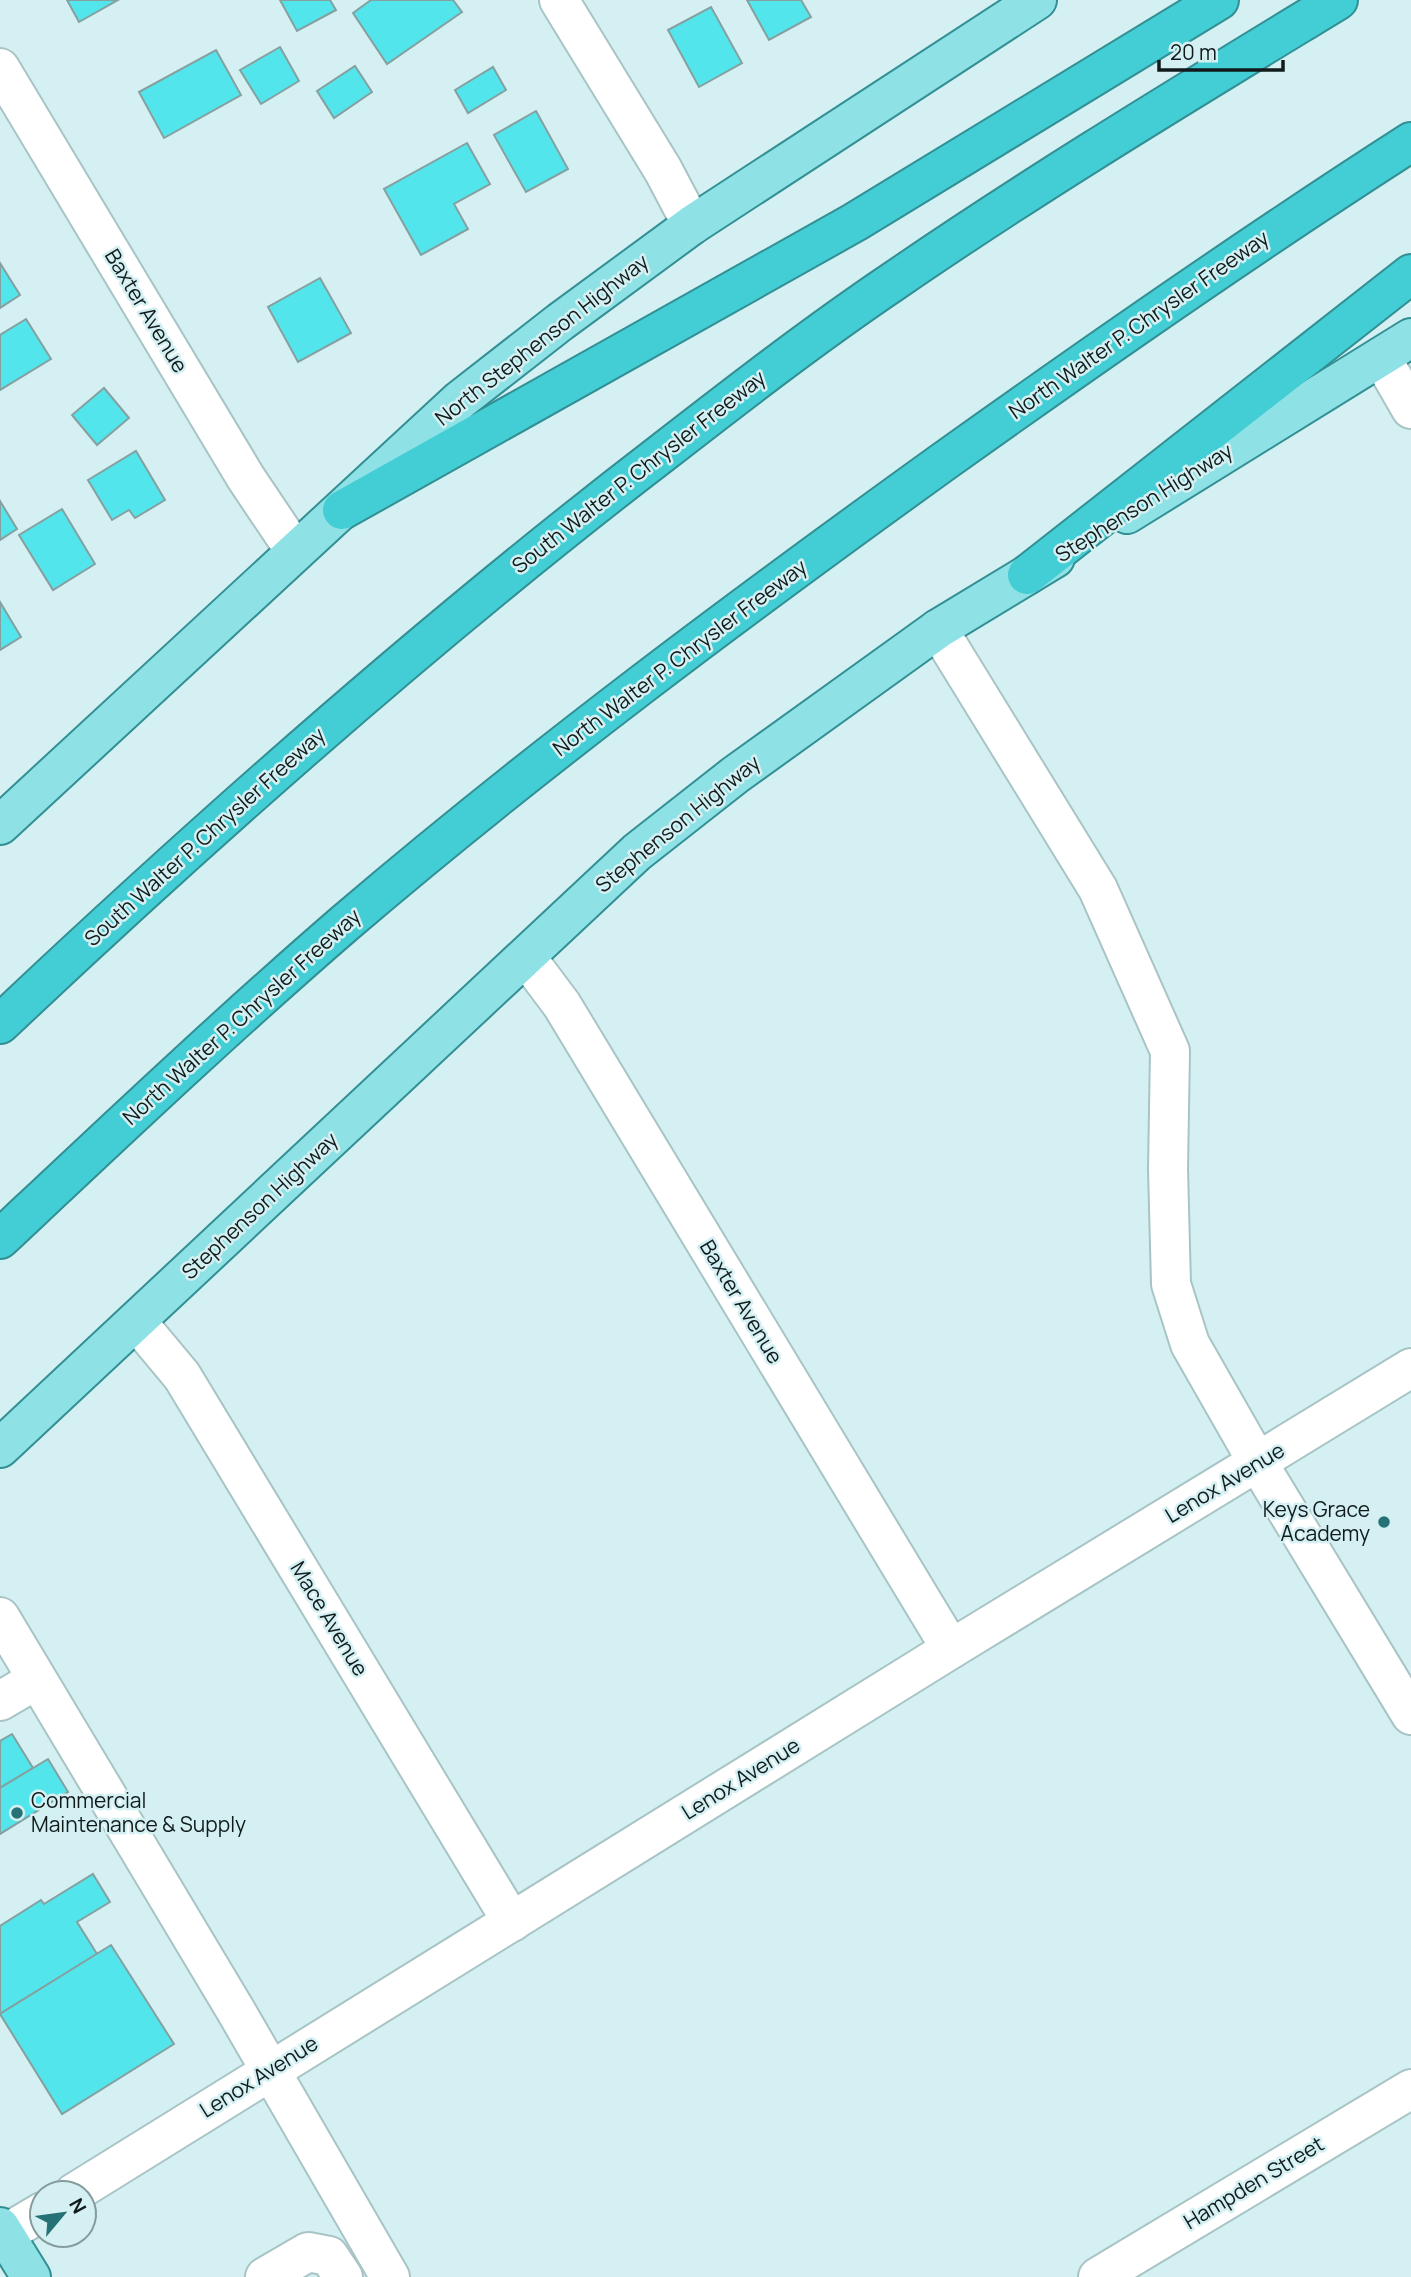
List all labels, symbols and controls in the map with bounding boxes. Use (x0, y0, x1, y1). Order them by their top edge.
scale bar (1159, 28, 1283, 72)
text: 20 m (1170, 38, 1217, 66)
street label: North Walter P. Chrysler Freeway (1003, 223, 1274, 425)
street label: Baxter Avenue (99, 243, 195, 378)
street label: North Stephenson Highway (429, 247, 654, 431)
street label: South Walter P. Chrysler Freeway (506, 363, 771, 579)
street label: Stephenson Highway (1049, 436, 1237, 568)
street label: North Walter P. Chrysler Freeway (547, 552, 812, 762)
street label: South Walter P. Chrysler Freeway (78, 721, 331, 952)
street label: Stephenson Highway (589, 748, 766, 898)
street label: North Walter P. Chrysler Freeway (116, 902, 366, 1131)
street label: Stephenson Highway (175, 1125, 344, 1285)
street label: Baxter Avenue (694, 1234, 790, 1369)
street label: Lenox Avenue (1160, 1436, 1289, 1529)
place label: Keys Grace Academy (1263, 1495, 1370, 1547)
marker: Keys Grace Academy (1376, 1514, 1392, 1530)
street label: Mace Avenue (285, 1556, 375, 1681)
street label: Lenox Avenue (676, 1731, 805, 1826)
place label: Commercial Maintenance & Supply (31, 1786, 246, 1838)
marker: Commercial Maintenance & Supply (9, 1805, 25, 1821)
street label: Lenox Avenue (194, 2029, 323, 2124)
street label: Hampden Street (1178, 2129, 1329, 2235)
north arrow (28, 2179, 98, 2249)
text: N (63, 2193, 93, 2218)

